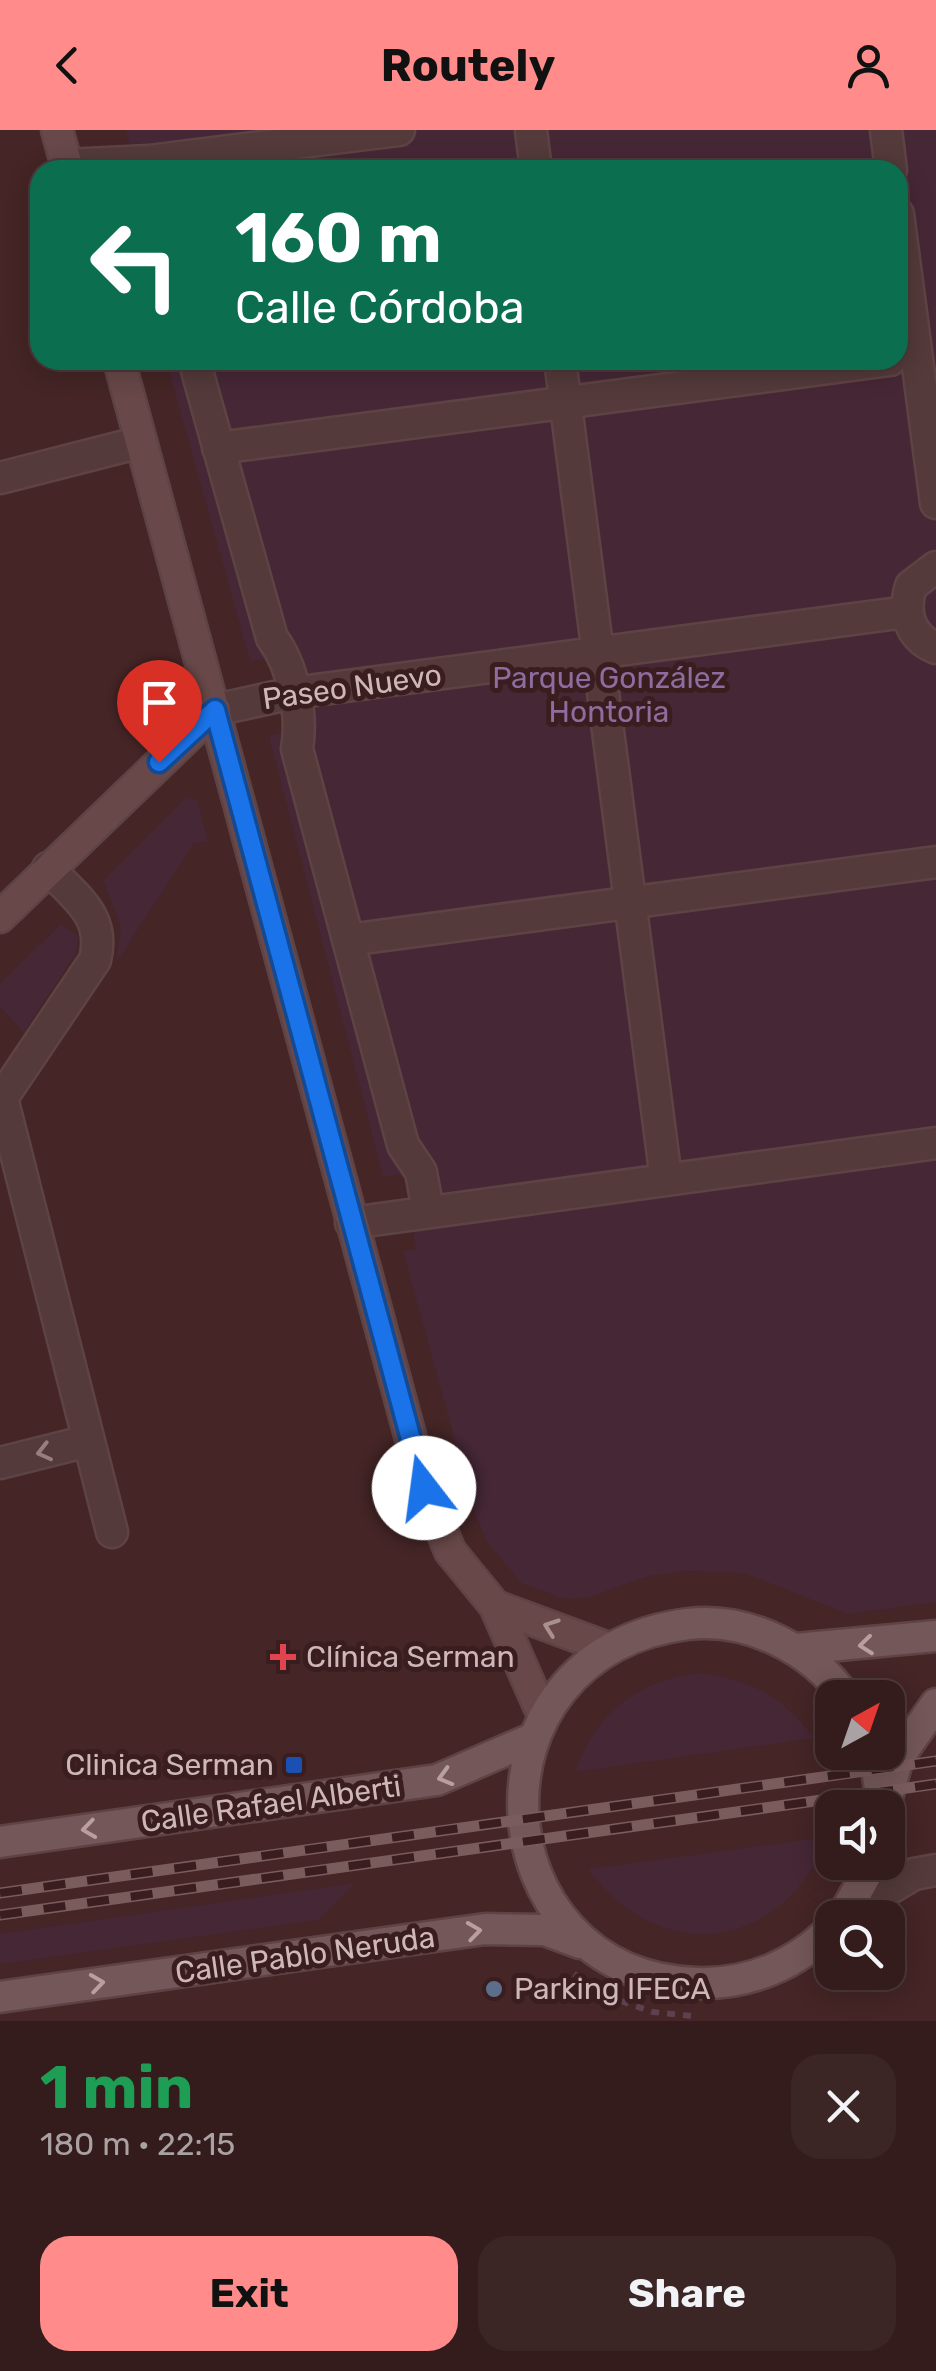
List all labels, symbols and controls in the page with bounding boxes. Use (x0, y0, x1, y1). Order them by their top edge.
icon: back (40, 38, 95, 93)
icon: person (841, 38, 896, 93)
text: Routely (381, 39, 555, 92)
text: 160 m (235, 197, 442, 280)
icon: left (70, 200, 200, 330)
text: Calle Córdoba (235, 281, 525, 334)
street label: Paseo Nuevo (260, 657, 444, 717)
pin (117, 660, 202, 763)
park label: Parque González Hontoria (492, 660, 726, 730)
icon: arrive (132, 675, 187, 730)
position arrow (372, 1436, 476, 1540)
one-way arrow (36, 1440, 53, 1461)
one-way arrow (544, 1618, 561, 1639)
one-way arrow (858, 1634, 874, 1655)
place label: Clínica Serman (306, 1639, 515, 1675)
marker: Clínica Serman (270, 1644, 296, 1670)
north arrow (815, 1680, 905, 1770)
map controls (815, 1680, 905, 1990)
place label: Clinica Serman (65, 1747, 274, 1783)
marker: Clinica Serman (283, 1754, 305, 1776)
one-way arrow (437, 1765, 454, 1786)
street label: Calle Rafael Alberti (139, 1768, 403, 1840)
button: sound (815, 1790, 905, 1880)
one-way arrow (81, 1818, 97, 1839)
button: search (815, 1900, 905, 1990)
street label: Calle Pablo Neruda (173, 1919, 437, 1991)
one-way arrow (466, 1922, 482, 1943)
place label: Parking IFECA (514, 1971, 711, 2007)
one-way arrow (88, 1974, 105, 1995)
marker: Parking IFECA (483, 1978, 505, 2000)
text: 1 min (40, 2052, 193, 2123)
button: close (791, 2054, 896, 2159)
text: 180 m · 22:15 (40, 2125, 235, 2163)
button: Exit (40, 2236, 458, 2351)
button: Share (478, 2236, 896, 2351)

